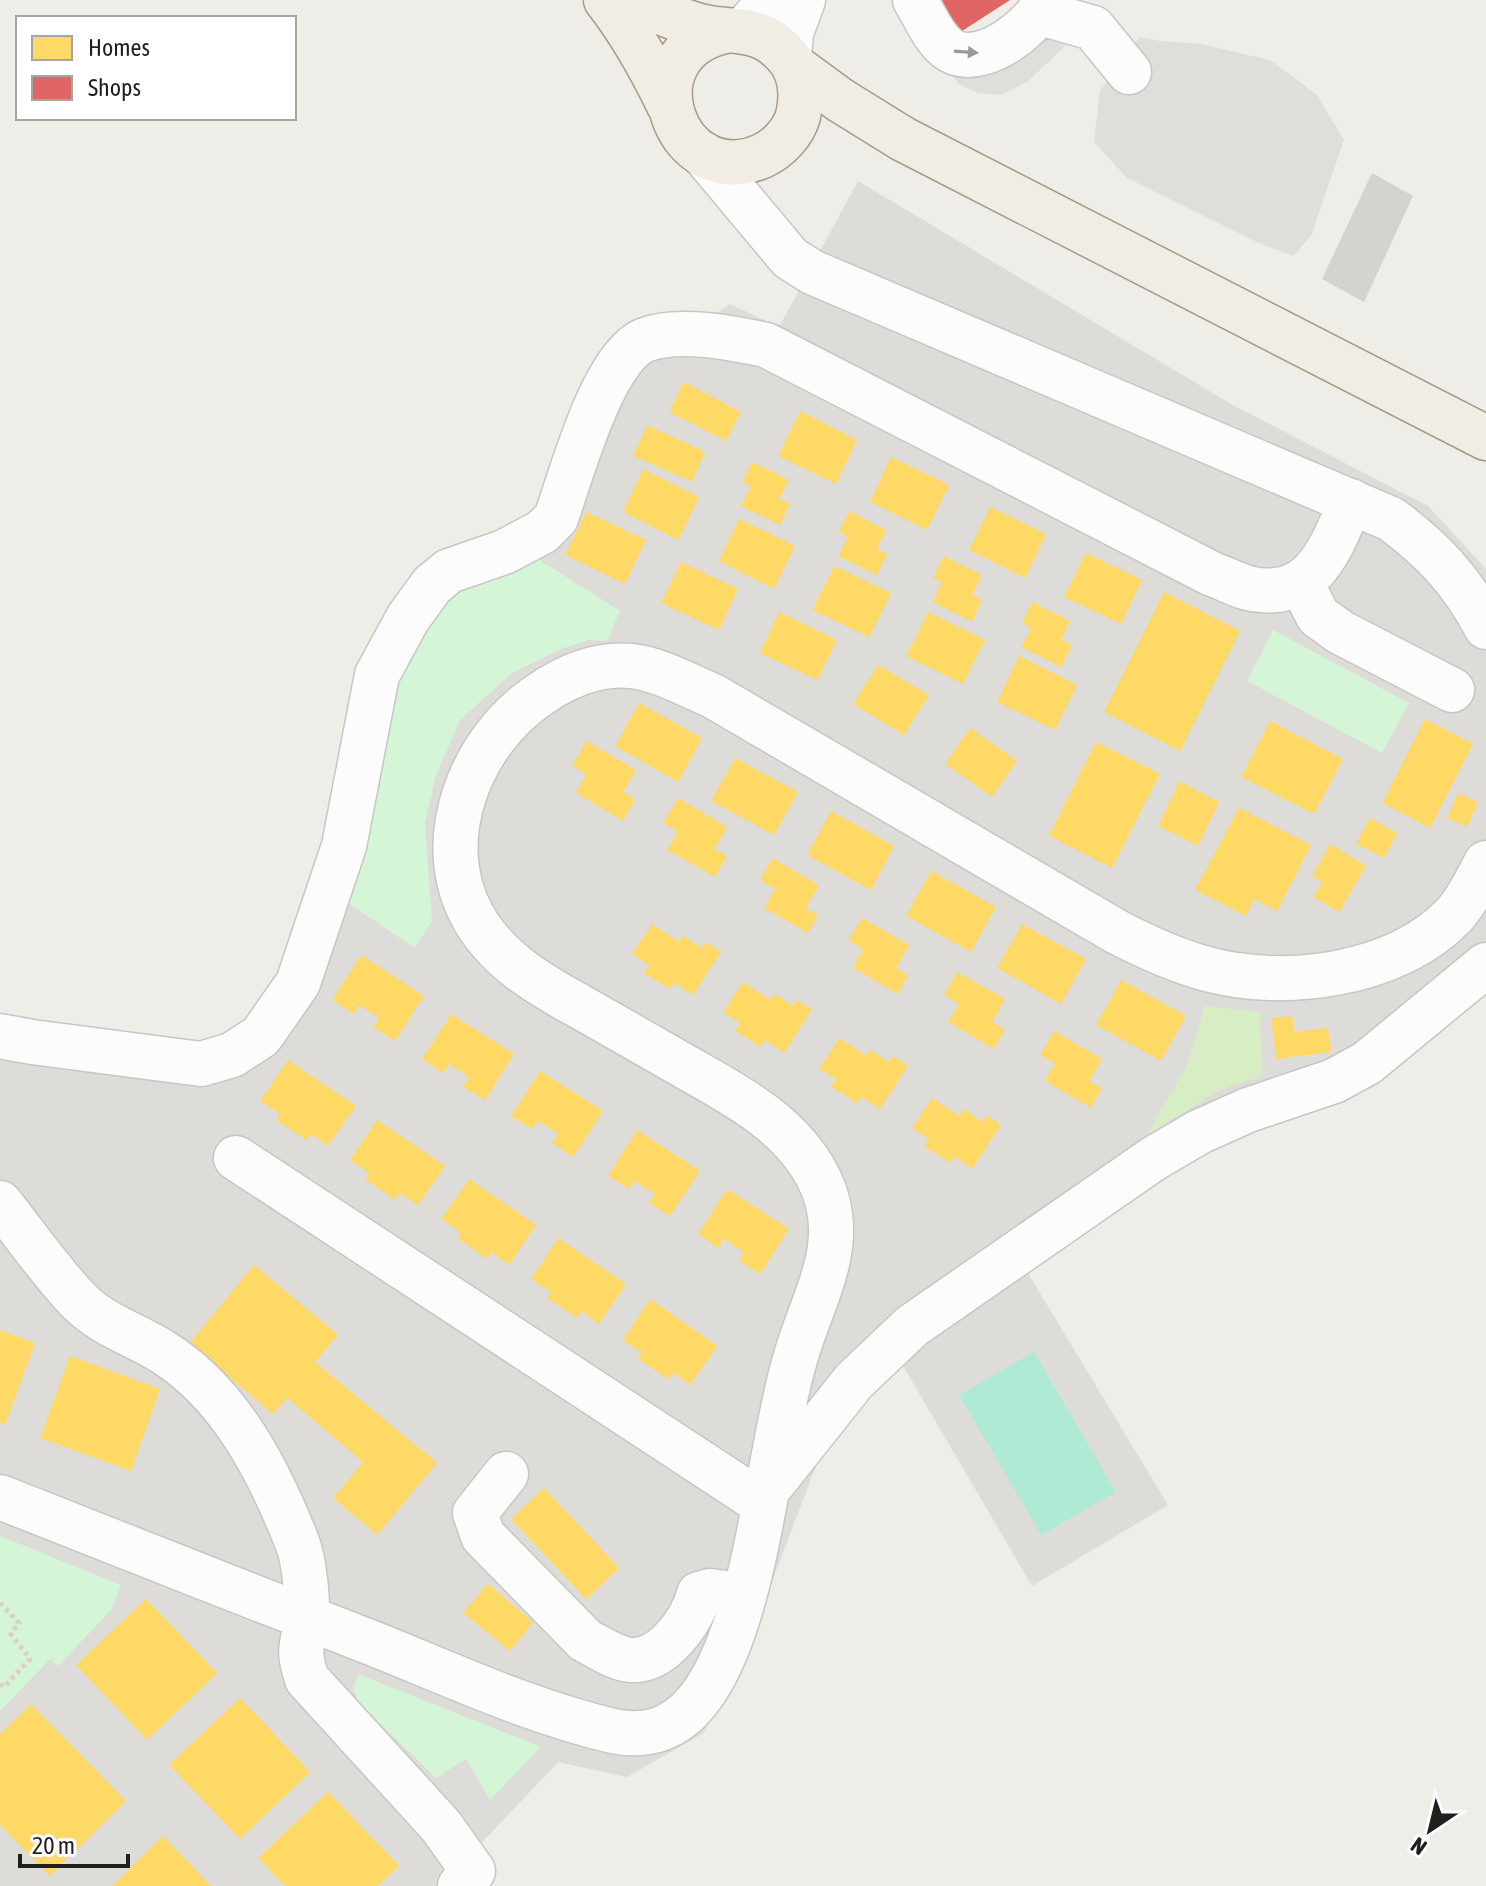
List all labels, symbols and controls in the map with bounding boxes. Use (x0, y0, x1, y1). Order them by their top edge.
legend (16, 16, 296, 120)
text: Homes (88, 34, 150, 61)
one-way arrow (954, 46, 979, 59)
text: Shops (88, 74, 141, 101)
north arrow (1390, 1790, 1470, 1870)
scale bar (20, 1818, 128, 1868)
text: 20 m (32, 1832, 75, 1859)
text: N (1406, 1832, 1431, 1861)

